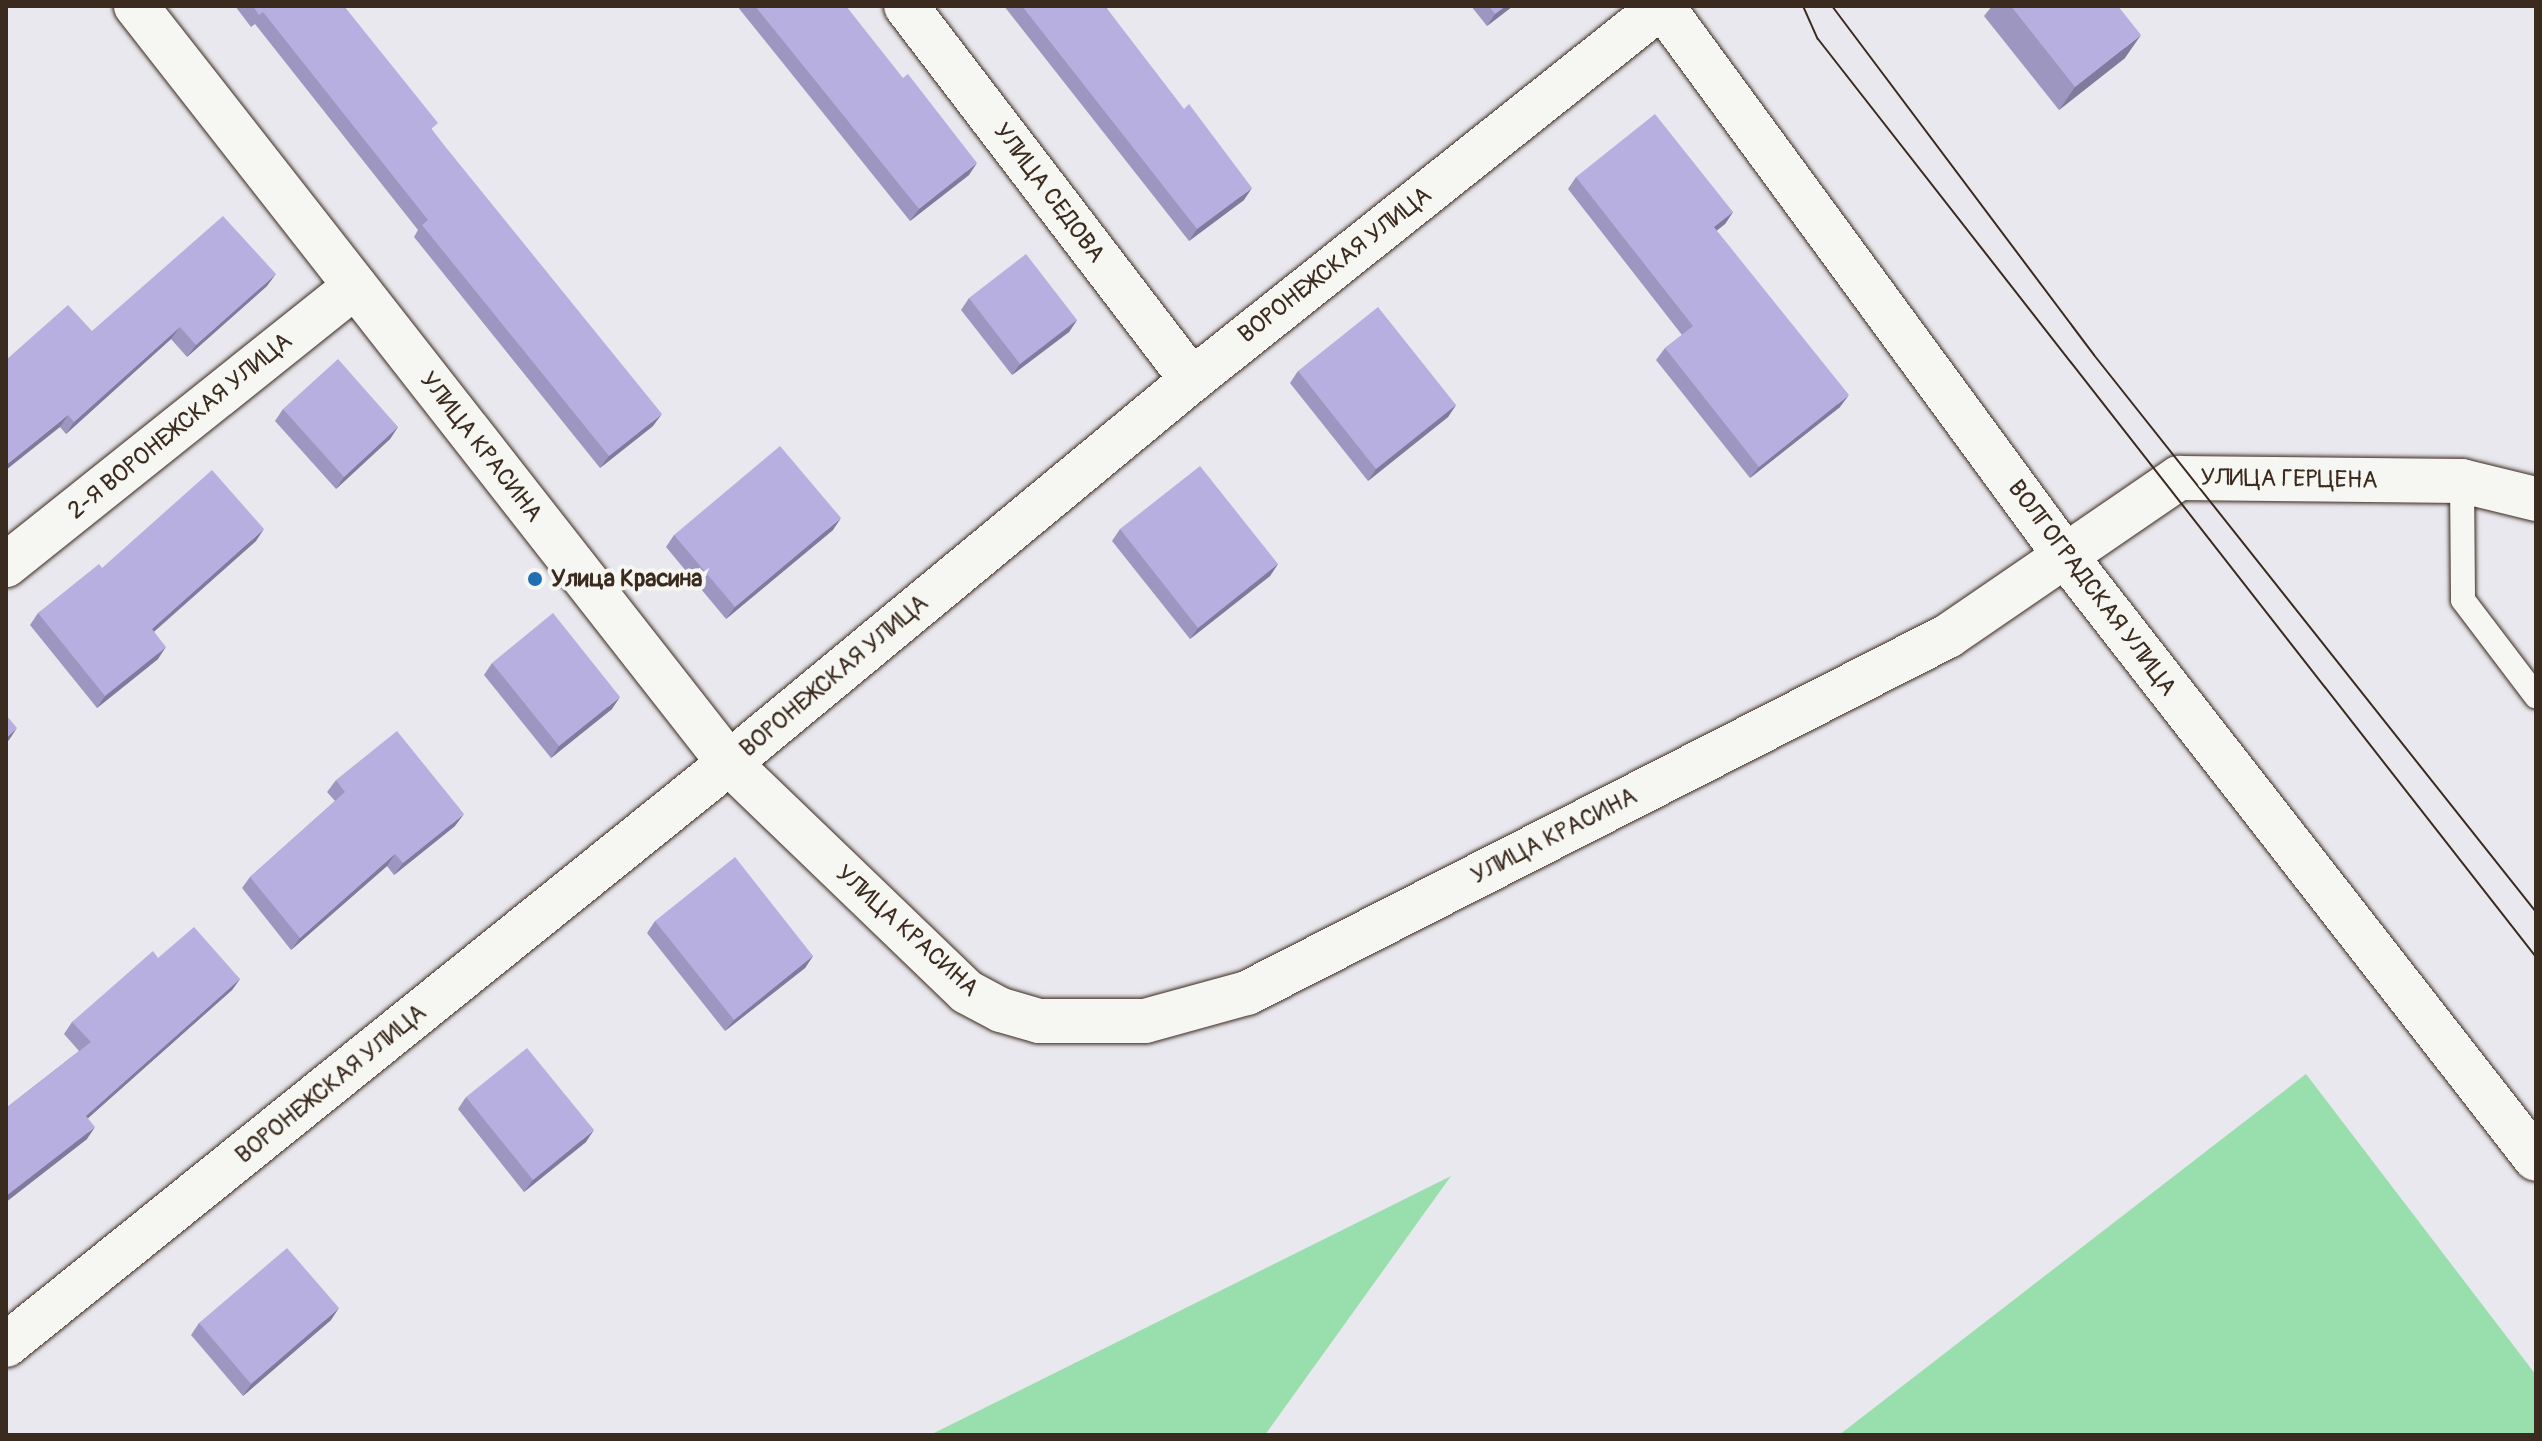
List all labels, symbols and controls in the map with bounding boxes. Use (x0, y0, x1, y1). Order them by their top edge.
street label: УЛИЦА СЕДОВА (987, 118, 1111, 268)
street label: ВОРОНЕЖСКАЯ УЛИЦА (1233, 181, 1437, 349)
street label: 2-Я ВОРОНЕЖСКАЯ УЛИЦА (62, 327, 298, 525)
street label: УЛИЦА КРАСИНА (414, 366, 548, 528)
street label: УЛИЦА ГЕРЦЕНА (2200, 463, 2378, 495)
street label: ВОЛГОГРАДСКАЯ УЛИЦА (2002, 475, 2182, 701)
place label: Улица Красина (551, 565, 702, 593)
marker: Улица Красина (526, 570, 544, 588)
street label: ВОРОНЕЖСКАЯ УЛИЦА (734, 589, 934, 763)
street label: УЛИЦА КРАСИНА (1466, 782, 1642, 890)
street label: УЛИЦА КРАСИНА (830, 859, 984, 1003)
street label: ВОРОНЕЖСКАЯ УЛИЦА (230, 998, 432, 1170)

